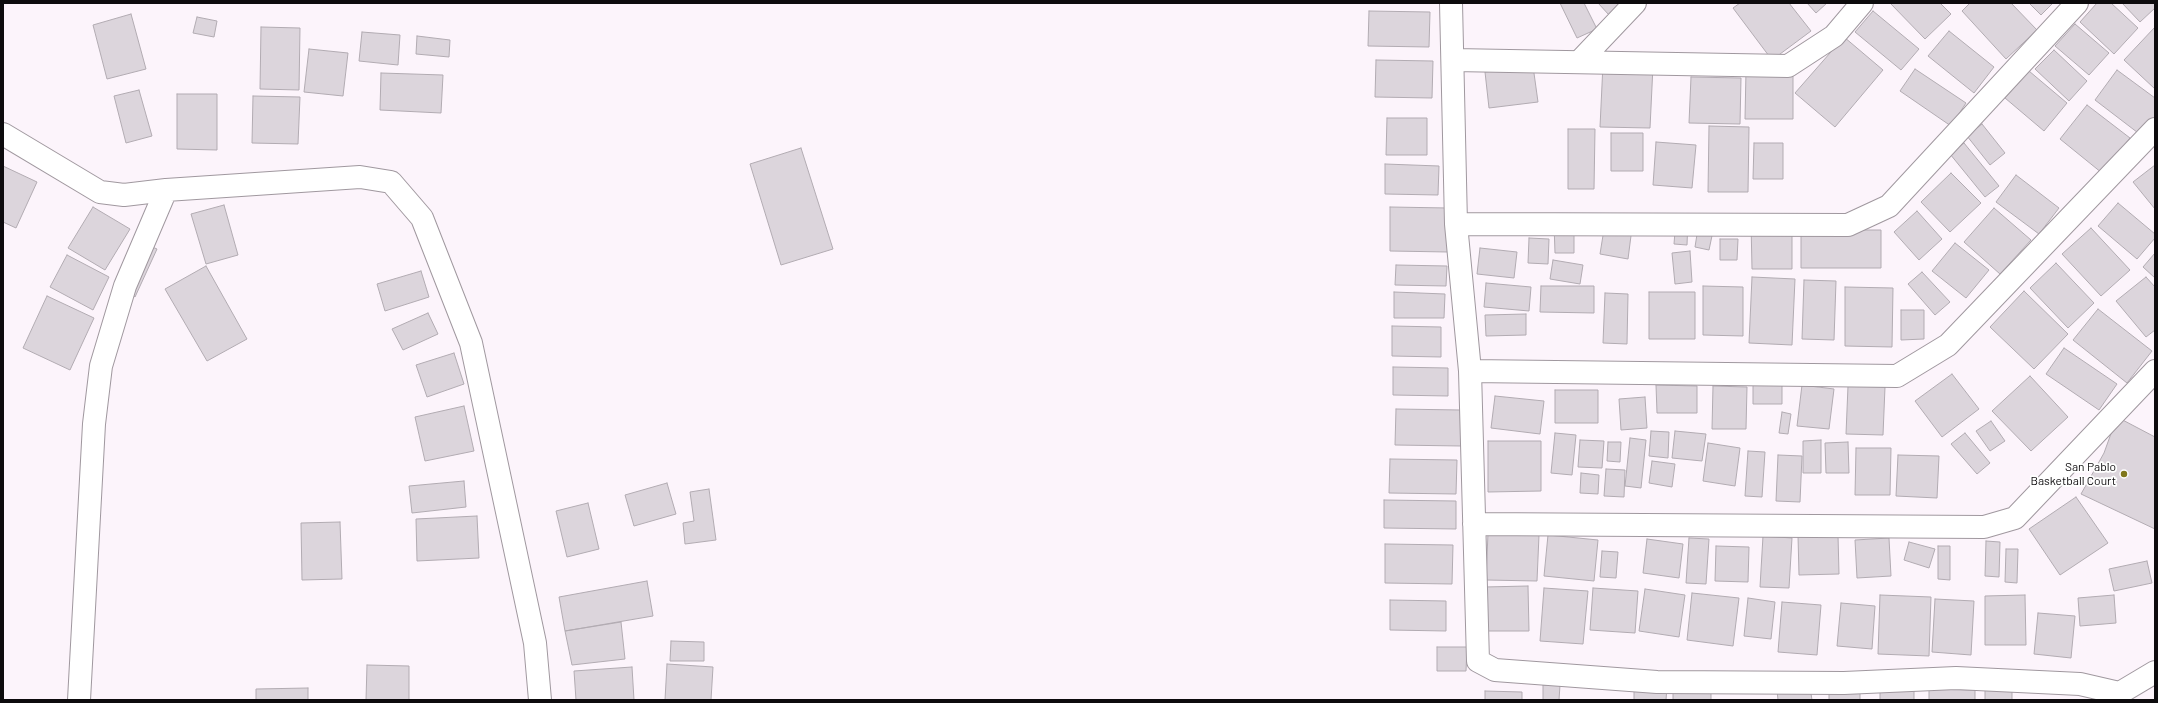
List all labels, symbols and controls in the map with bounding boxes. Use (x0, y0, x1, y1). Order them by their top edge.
place label: San Pablo Basketball Court (2030, 460, 2116, 488)
marker: San Pablo Basketball Court (2119, 469, 2129, 479)

